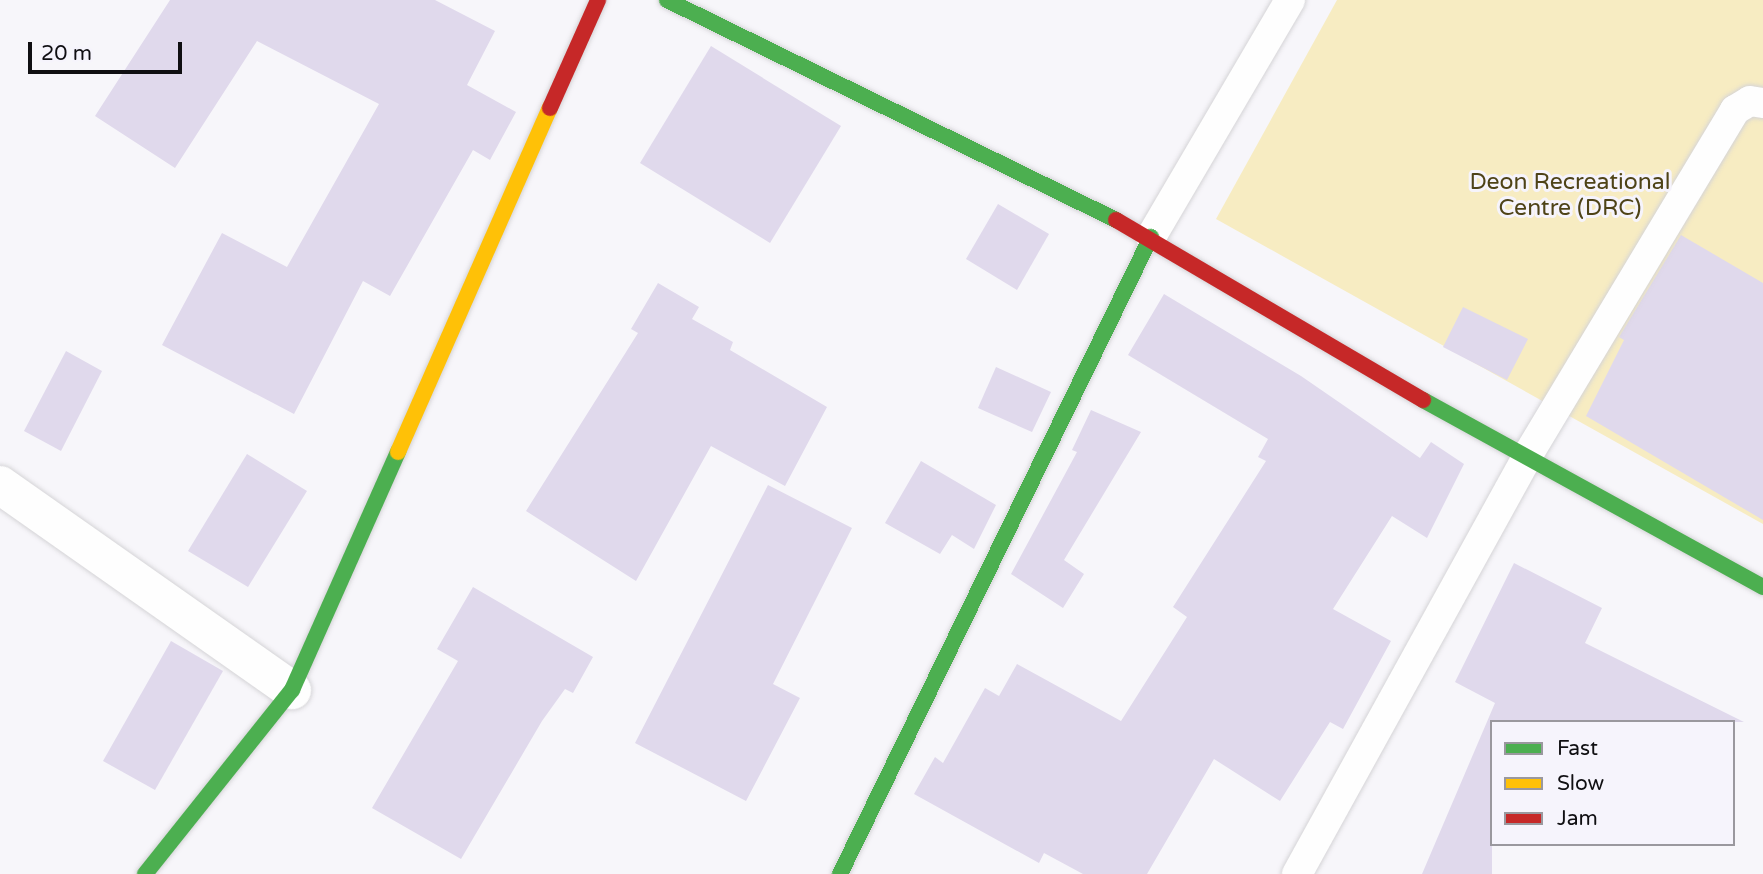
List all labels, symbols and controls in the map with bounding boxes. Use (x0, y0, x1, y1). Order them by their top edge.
scale bar (32, 28, 186, 72)
text: 20 m (41, 41, 92, 66)
park label: Deon Recreational Centre (DRC) (1470, 168, 1670, 222)
legend (1490, 720, 1735, 846)
text: Fast (1557, 736, 1598, 761)
text: Slow (1557, 771, 1604, 796)
text: Jam (1557, 806, 1598, 831)

